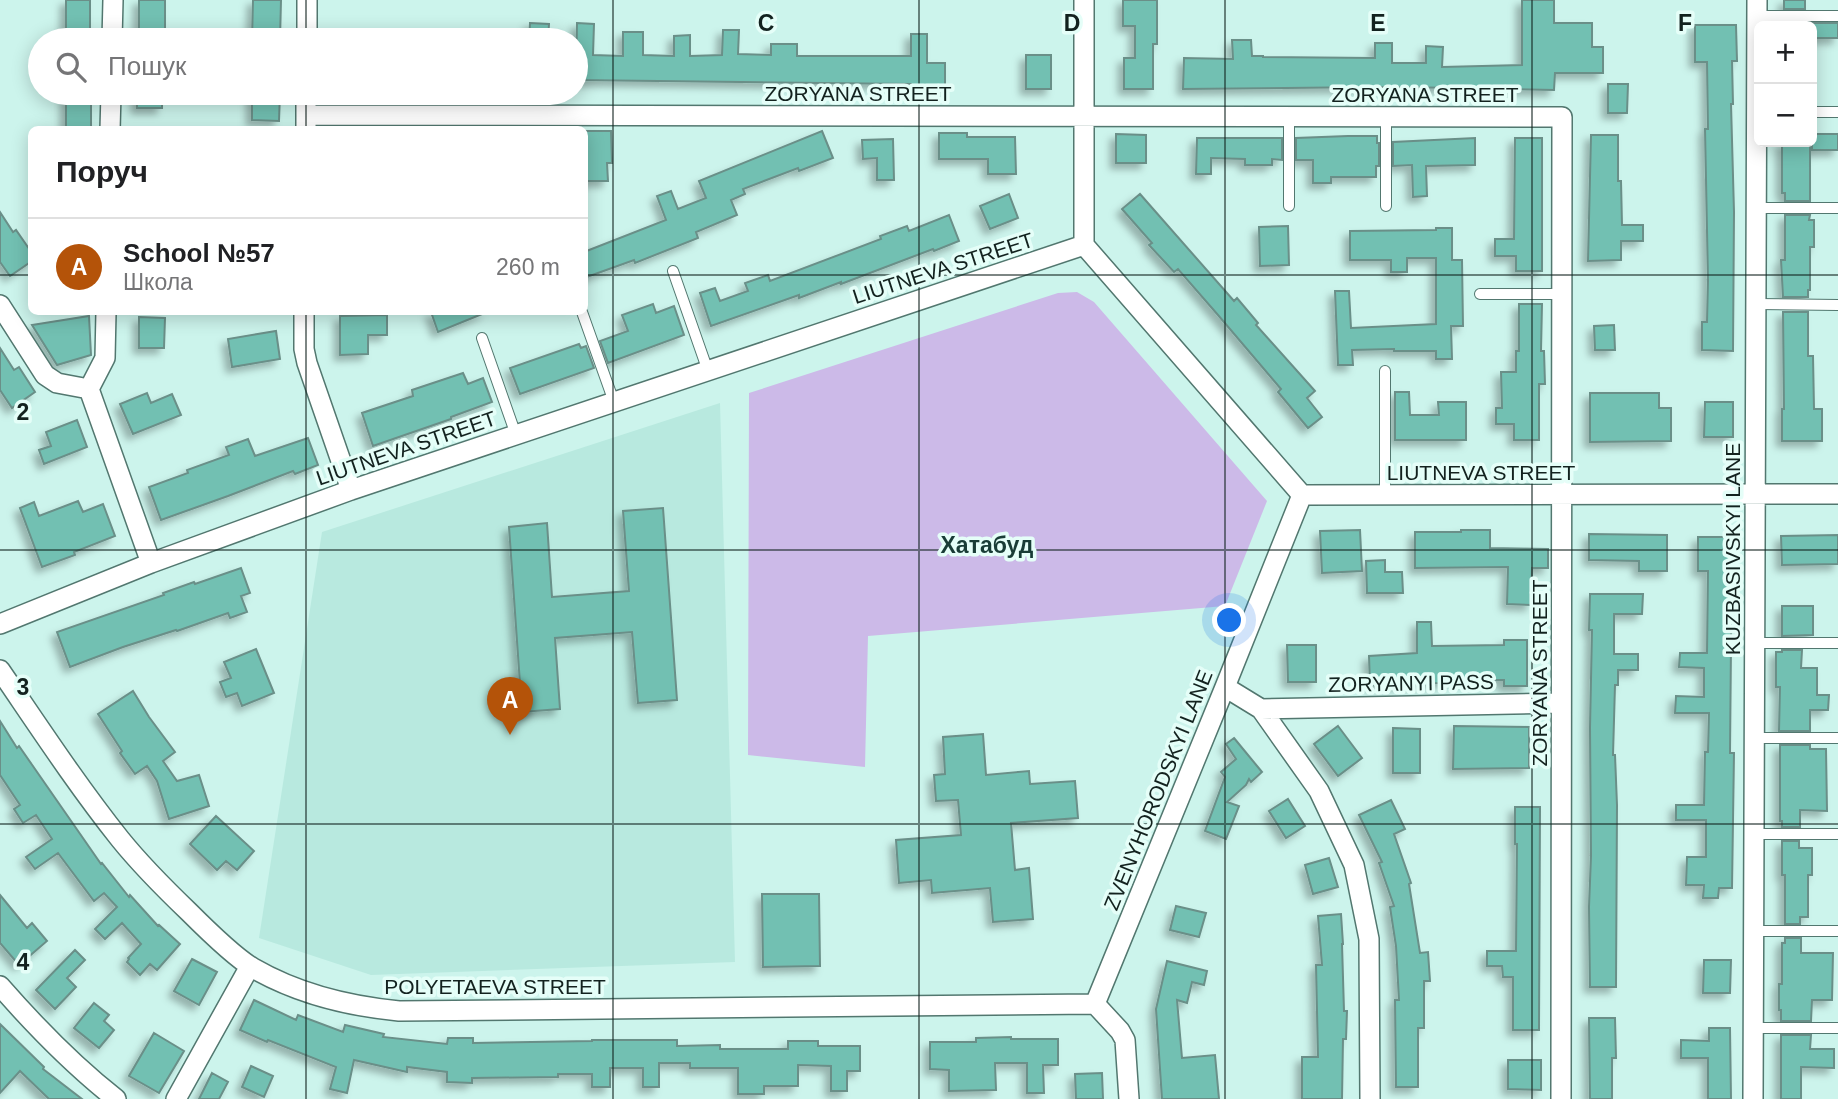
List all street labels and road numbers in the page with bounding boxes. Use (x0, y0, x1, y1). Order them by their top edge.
street label: ZORYANA STREET (764, 82, 952, 105)
street label: ZORYANA STREET (1331, 83, 1519, 106)
street label: LIUTNEVA STREET (850, 228, 1036, 308)
street label: LIUTNEVA STREET (313, 406, 499, 490)
street label: KUZBASIVSKYI LANE (1721, 443, 1744, 655)
street label: LIUTNEVA STREET (1387, 461, 1575, 484)
street label: ZORYANA STREET (1528, 579, 1551, 767)
street label: ZVENYHORODSKYI LANE (1099, 667, 1217, 913)
street label: ZORYANYI PASS (1328, 670, 1494, 696)
street label: POLYETAEVA STREET (384, 975, 606, 998)

